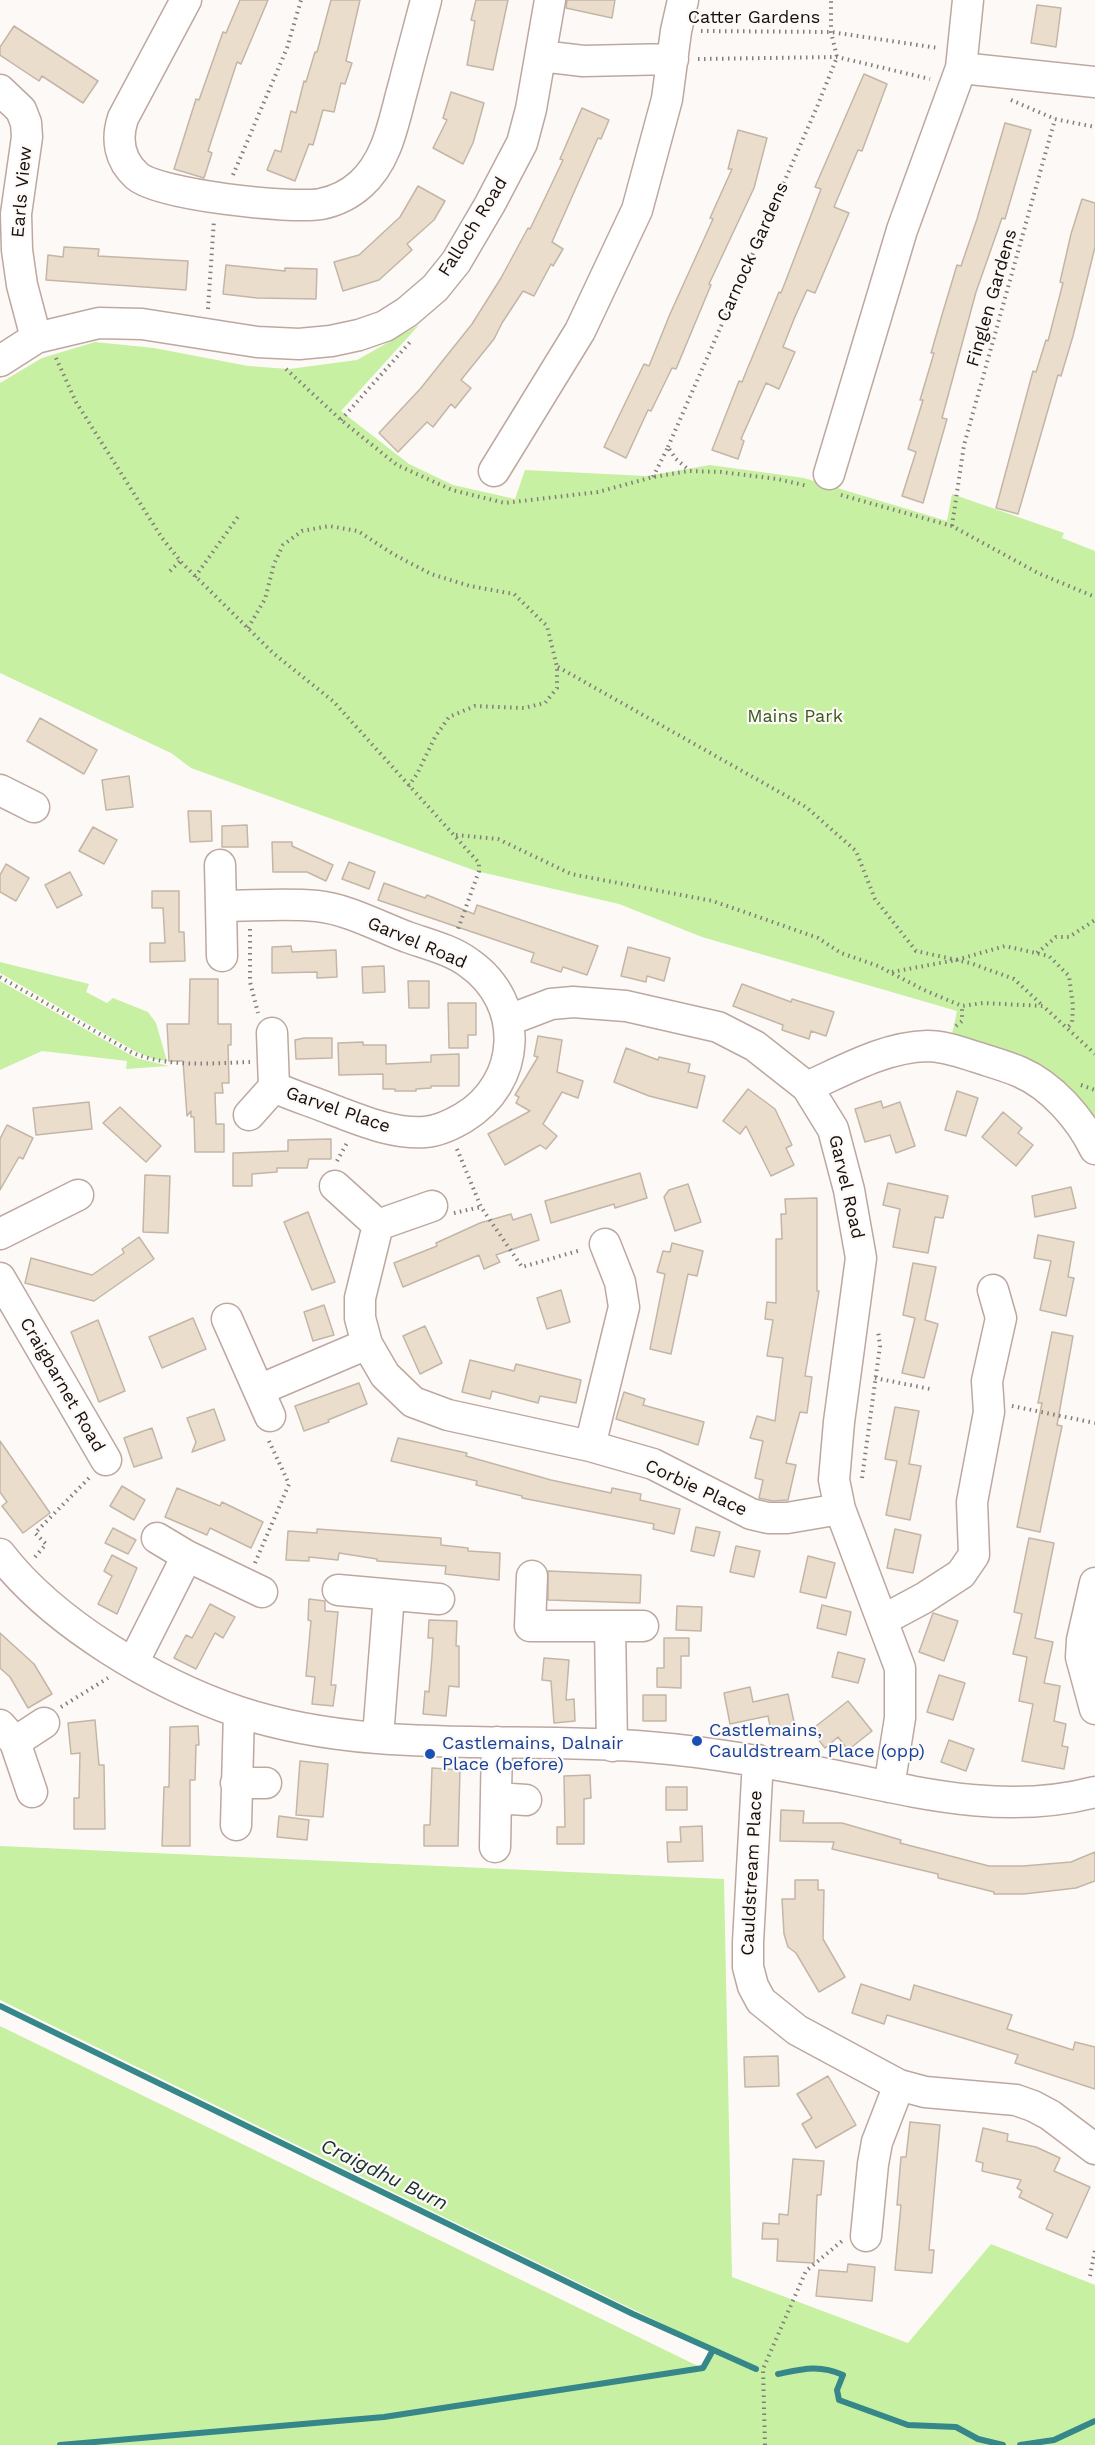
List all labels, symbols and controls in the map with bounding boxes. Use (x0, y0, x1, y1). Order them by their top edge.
street label: Catter Gardens (688, 7, 820, 29)
street label: Earls View (7, 145, 37, 239)
street label: Falloch Road (434, 173, 512, 281)
street label: Carnock Gardens (712, 179, 794, 325)
street label: Finglen Gardens (962, 227, 1022, 369)
park label: Mains Park (747, 706, 843, 728)
street label: Garvel Road (364, 912, 470, 974)
street label: Garvel Place (283, 1082, 393, 1138)
street label: Garvel Road (824, 1133, 868, 1241)
street label: Craigbarnet Road (15, 1314, 109, 1456)
street label: Corbie Place (641, 1455, 751, 1521)
place label: Castlemains, Cauldstream Place (opp) (709, 1720, 925, 1762)
place label: Castlemains, Dalnair Place (before) (442, 1733, 623, 1776)
marker: Castlemains, Cauldstream Place (opp) (690, 1734, 704, 1748)
marker: Castlemains, Dalnair Place (before) (423, 1747, 437, 1761)
street label: Cauldstream Place (737, 1790, 767, 1956)
water label: Craigdhu Burn (317, 2134, 451, 2216)

